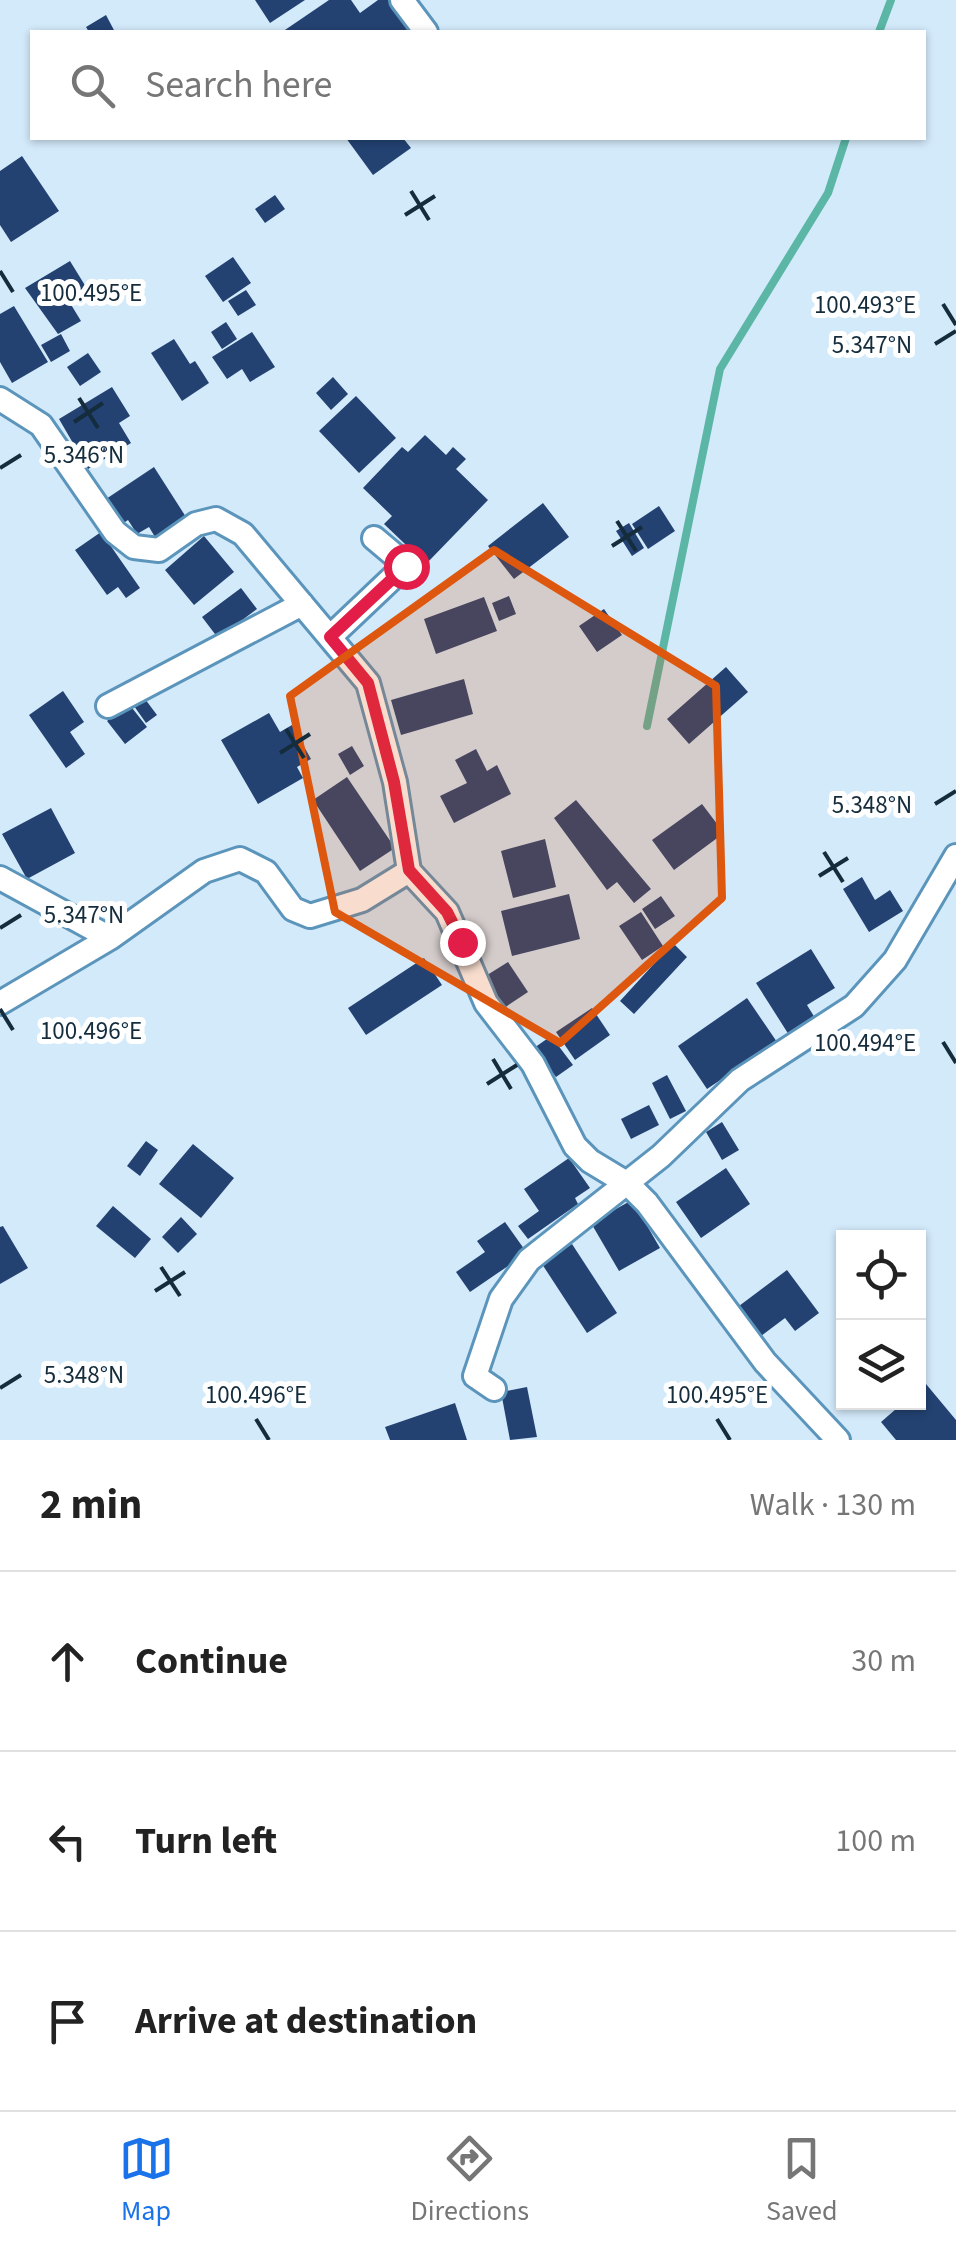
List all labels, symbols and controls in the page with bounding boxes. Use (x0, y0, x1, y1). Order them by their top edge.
search box (30, 30, 926, 140)
icon: search (65, 58, 120, 113)
text: Search here (145, 58, 332, 112)
text: 100.495°E (40, 275, 142, 311)
text: 100.493°E (814, 287, 916, 323)
text: 5.347°N (832, 327, 912, 363)
text: 5.346°N (44, 437, 124, 473)
route start (384, 544, 430, 590)
text: 5.348°N (832, 787, 912, 823)
text: 5.347°N (44, 897, 124, 933)
route end (440, 920, 486, 966)
text: 100.496°E (40, 1013, 142, 1049)
text: 100.494°E (814, 1025, 916, 1061)
map controls (836, 1230, 926, 1410)
button: locate (836, 1230, 926, 1320)
button: layers (836, 1320, 926, 1410)
text: 5.348°N (44, 1357, 124, 1393)
text: 100.496°E (205, 1377, 307, 1413)
text: 100.495°E (666, 1377, 768, 1413)
text: 2 min (40, 1475, 142, 1535)
text: Walk · 130 m (750, 1482, 916, 1528)
icon: ahead (40, 1634, 95, 1689)
text: Continue (135, 1634, 288, 1688)
text: 30 m (851, 1638, 916, 1684)
icon: left (40, 1814, 95, 1869)
text: Turn left (135, 1814, 277, 1868)
text: 100 m (835, 1818, 916, 1864)
icon: arrive (40, 1994, 95, 2049)
text: Arrive at destination (135, 1994, 477, 2048)
tab: Map (119, 2131, 174, 2231)
tab: Directions (411, 2131, 529, 2231)
tab: Saved (766, 2131, 837, 2231)

